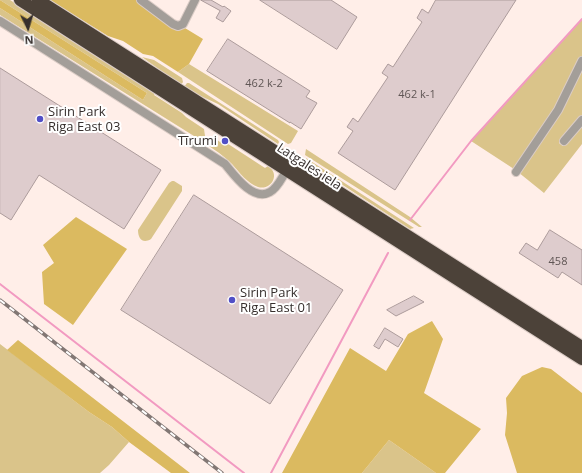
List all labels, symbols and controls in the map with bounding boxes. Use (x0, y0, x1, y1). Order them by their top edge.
north arrow (8, 8, 48, 48)
text: N (24, 33, 34, 48)
house number: 462 k-2 (245, 77, 283, 91)
house number: 462 k-1 (398, 88, 436, 102)
place label: Sirin Park Riga East 03 (48, 104, 120, 135)
marker: Sirin Park Riga East 03 (35, 114, 45, 124)
place label: Tīrumi (178, 133, 217, 149)
marker: Tīrumi (220, 136, 230, 146)
street label: Latgales iela (274, 140, 344, 194)
house number: 458 (549, 255, 567, 269)
place label: Sirin Park Riga East 01 (240, 285, 312, 316)
marker: Sirin Park Riga East 01 (227, 295, 237, 305)

